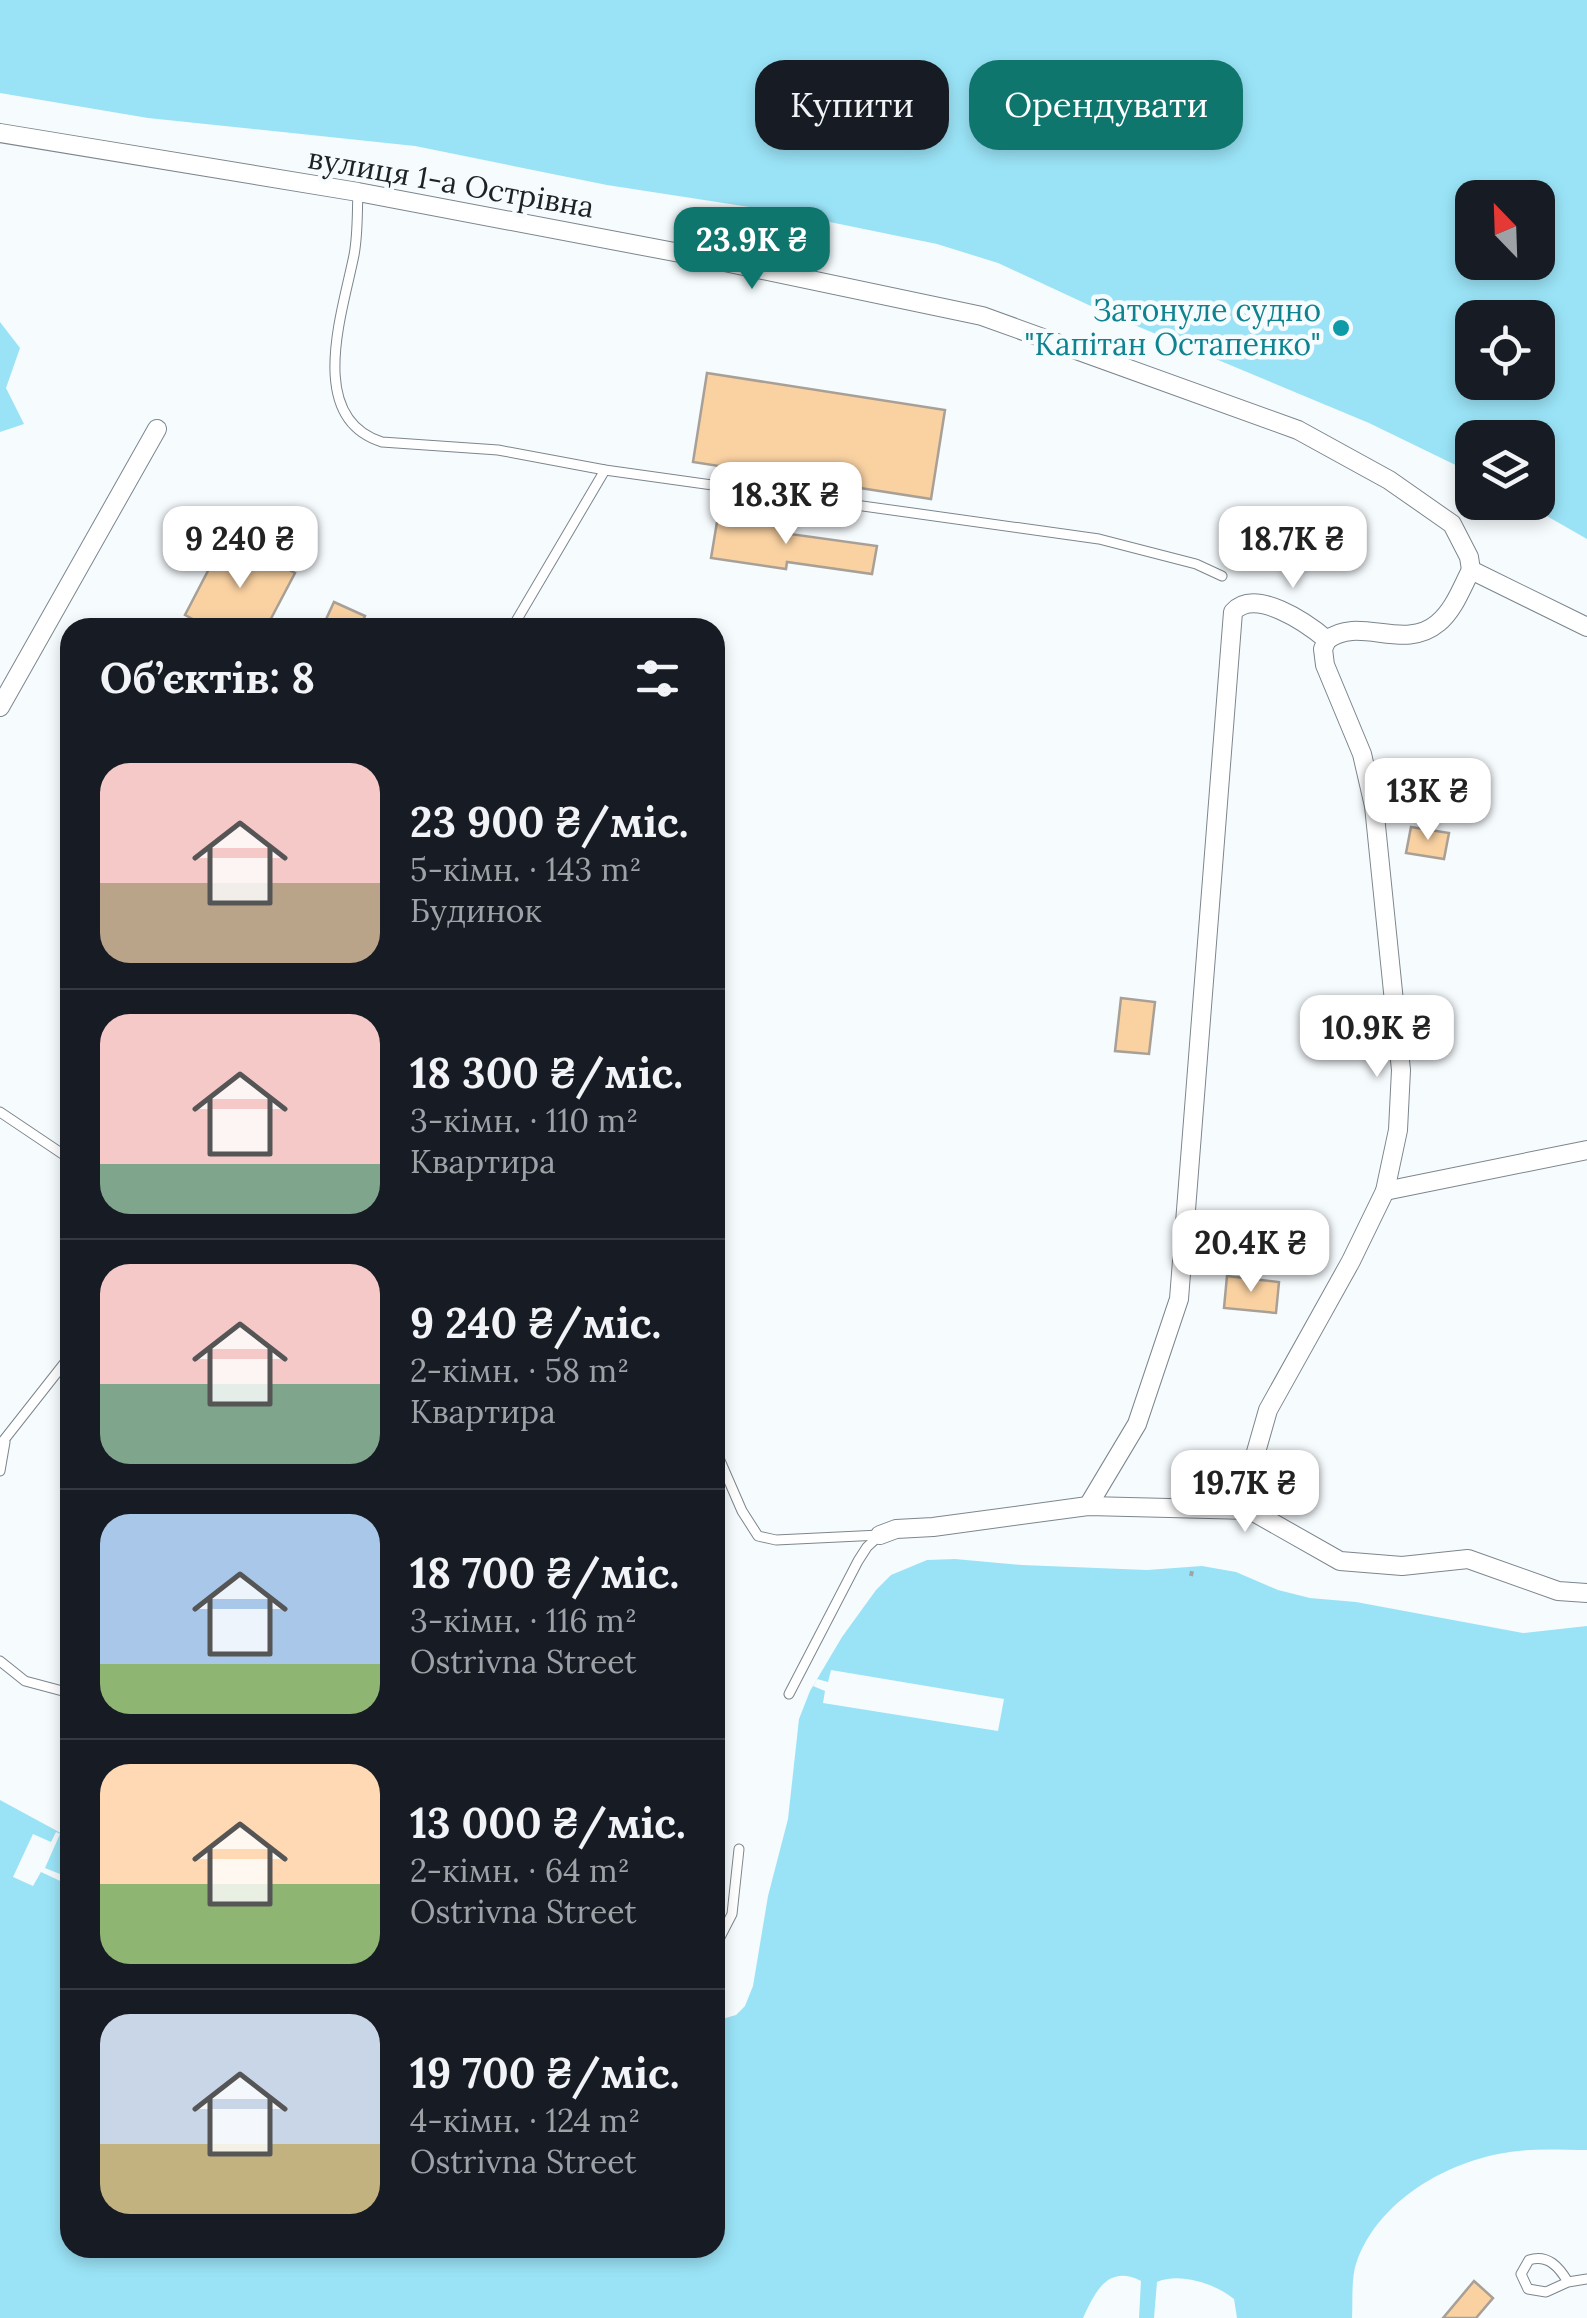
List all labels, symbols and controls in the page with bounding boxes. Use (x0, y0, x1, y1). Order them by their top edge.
chip: Купити (755, 60, 949, 150)
chip: Орендувати (969, 60, 1243, 150)
street label: вулиця 1-а Острівна (305, 138, 597, 227)
north arrow (1455, 180, 1555, 280)
map controls (1455, 180, 1555, 520)
pin: 23.9K ₴ (660, 207, 844, 292)
text: 23.9K ₴ (696, 219, 808, 260)
place label: Затонуле судно "Капітан Остапенко" (1024, 291, 1321, 363)
button: locate (1455, 300, 1555, 400)
marker: Затонуле судно "Капітан Остапенко" (1330, 317, 1352, 339)
button: layers (1455, 420, 1555, 520)
pin: 18.3K ₴ (694, 462, 878, 547)
text: 18.3K ₴ (732, 474, 840, 515)
pin: 9 240 ₴ (148, 506, 332, 591)
pin: 18.7K ₴ (1201, 506, 1385, 591)
text: 9 240 ₴ (185, 518, 295, 559)
text: 18.7K ₴ (1241, 518, 1345, 559)
text: Об’єктів: 8 (100, 651, 315, 705)
icon: filters (630, 651, 685, 706)
pin: 13K ₴ (1358, 758, 1498, 843)
text: 13K ₴ (1387, 770, 1469, 811)
text: 23 900 ₴/міс. (410, 795, 689, 849)
icon: home (180, 803, 300, 923)
text: 5-кімн. · 143 m² (410, 849, 642, 890)
text: Будинок (410, 890, 542, 931)
pin: 10.9K ₴ (1285, 995, 1469, 1080)
text: 10.9K ₴ (1322, 1007, 1432, 1048)
text: 18 300 ₴/міс. (410, 1046, 683, 1100)
icon: home (180, 1054, 300, 1174)
text: 3-кімн. · 110 m² (410, 1100, 638, 1141)
text: Квартира (410, 1141, 556, 1182)
pin: 20.4K ₴ (1159, 1210, 1343, 1295)
text: 20.4K ₴ (1194, 1222, 1308, 1263)
text: 9 240 ₴/міс. (410, 1296, 661, 1350)
icon: home (180, 1304, 300, 1424)
text: 2-кімн. · 58 m² (410, 1350, 629, 1391)
text: Квартира (410, 1391, 556, 1432)
pin: 19.7K ₴ (1153, 1450, 1337, 1535)
text: 19.7K ₴ (1193, 1462, 1297, 1503)
text: 18 700 ₴/міс. (410, 1546, 679, 1600)
icon: home (180, 1554, 300, 1674)
text: 3-кімн. · 116 m² (410, 1600, 637, 1641)
text: Ostrivna Street (410, 1641, 637, 1682)
text: 13 000 ₴/міс. (410, 1796, 686, 1850)
icon: home (180, 1804, 300, 1924)
text: 2-кімн. · 64 m² (410, 1850, 630, 1891)
text: Ostrivna Street (410, 1891, 637, 1932)
text: 19 700 ₴/міс. (410, 2046, 679, 2100)
icon: home (180, 2054, 300, 2174)
text: 4-кімн. · 124 m² (410, 2100, 640, 2141)
text: Ostrivna Street (410, 2141, 637, 2182)

